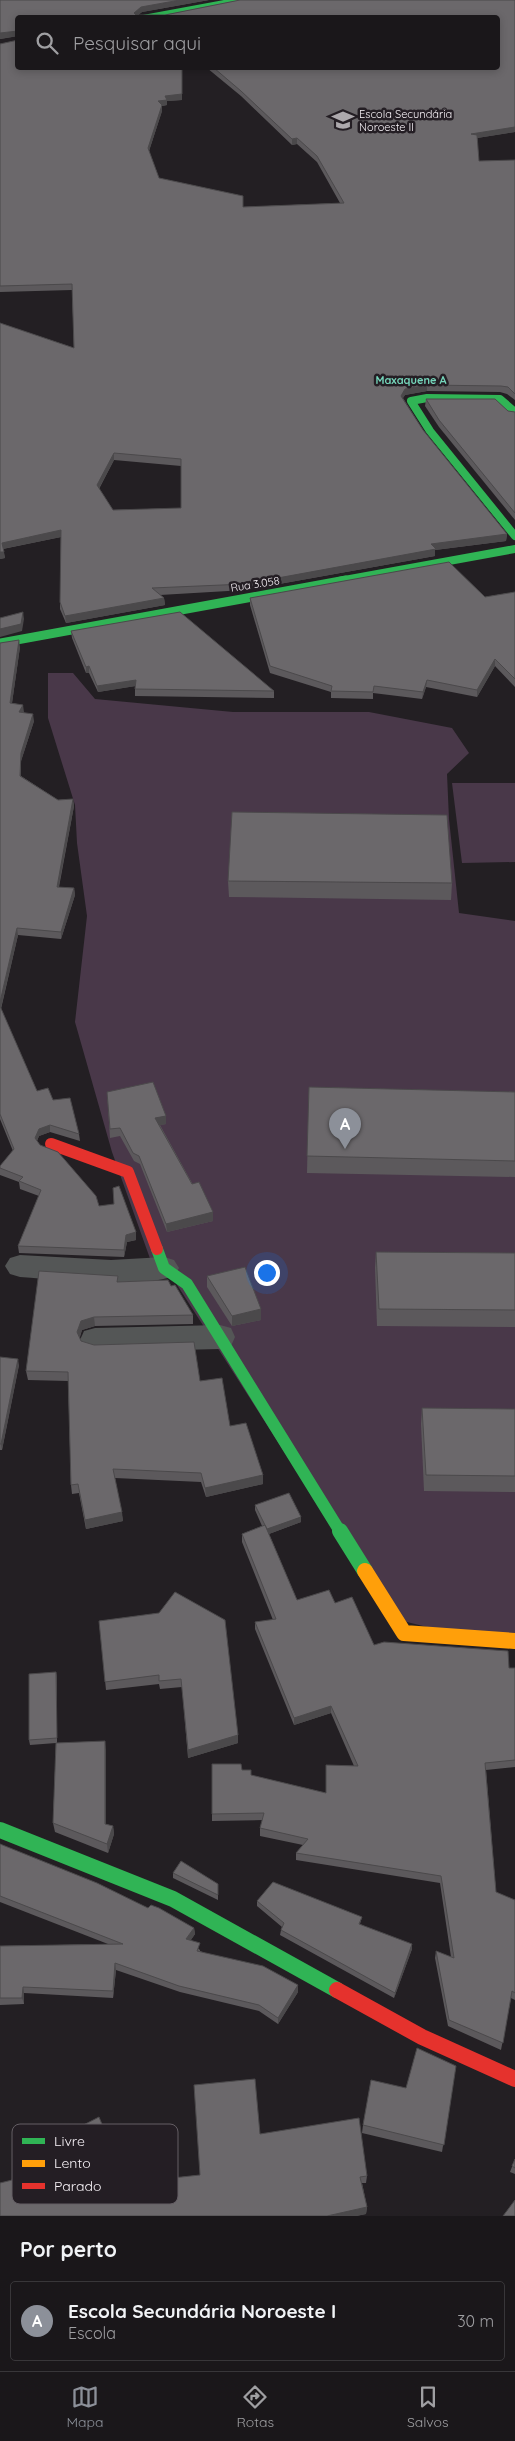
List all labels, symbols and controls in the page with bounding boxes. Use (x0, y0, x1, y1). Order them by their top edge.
search box (15, 15, 500, 70)
icon: search (33, 29, 61, 57)
text: Pesquisar aqui (73, 31, 201, 55)
school or university icon: Escola Secundária Noroeste II (330, 107, 356, 133)
place label: Escola Secundária Noroeste II (359, 107, 452, 134)
district label: Maxaquene A (375, 373, 447, 387)
street label: Rua 3.058 (229, 573, 281, 595)
pin: A (329, 1108, 361, 1149)
your location (254, 1260, 280, 1286)
legend (12, 2124, 178, 2204)
text: Livre (54, 2132, 85, 2150)
text: Lento (54, 2154, 91, 2172)
text: Parado (54, 2177, 101, 2195)
text: Por perto (20, 2236, 117, 2262)
text: Escola Secundária Noroeste I (68, 2299, 336, 2323)
text: A (32, 2311, 42, 2331)
text: 30 m (457, 2311, 494, 2331)
text: Escola (68, 2323, 116, 2343)
tab: Mapa (66, 2383, 104, 2431)
tab: Rotas (236, 2383, 274, 2431)
tab: Salvos (407, 2383, 449, 2431)

